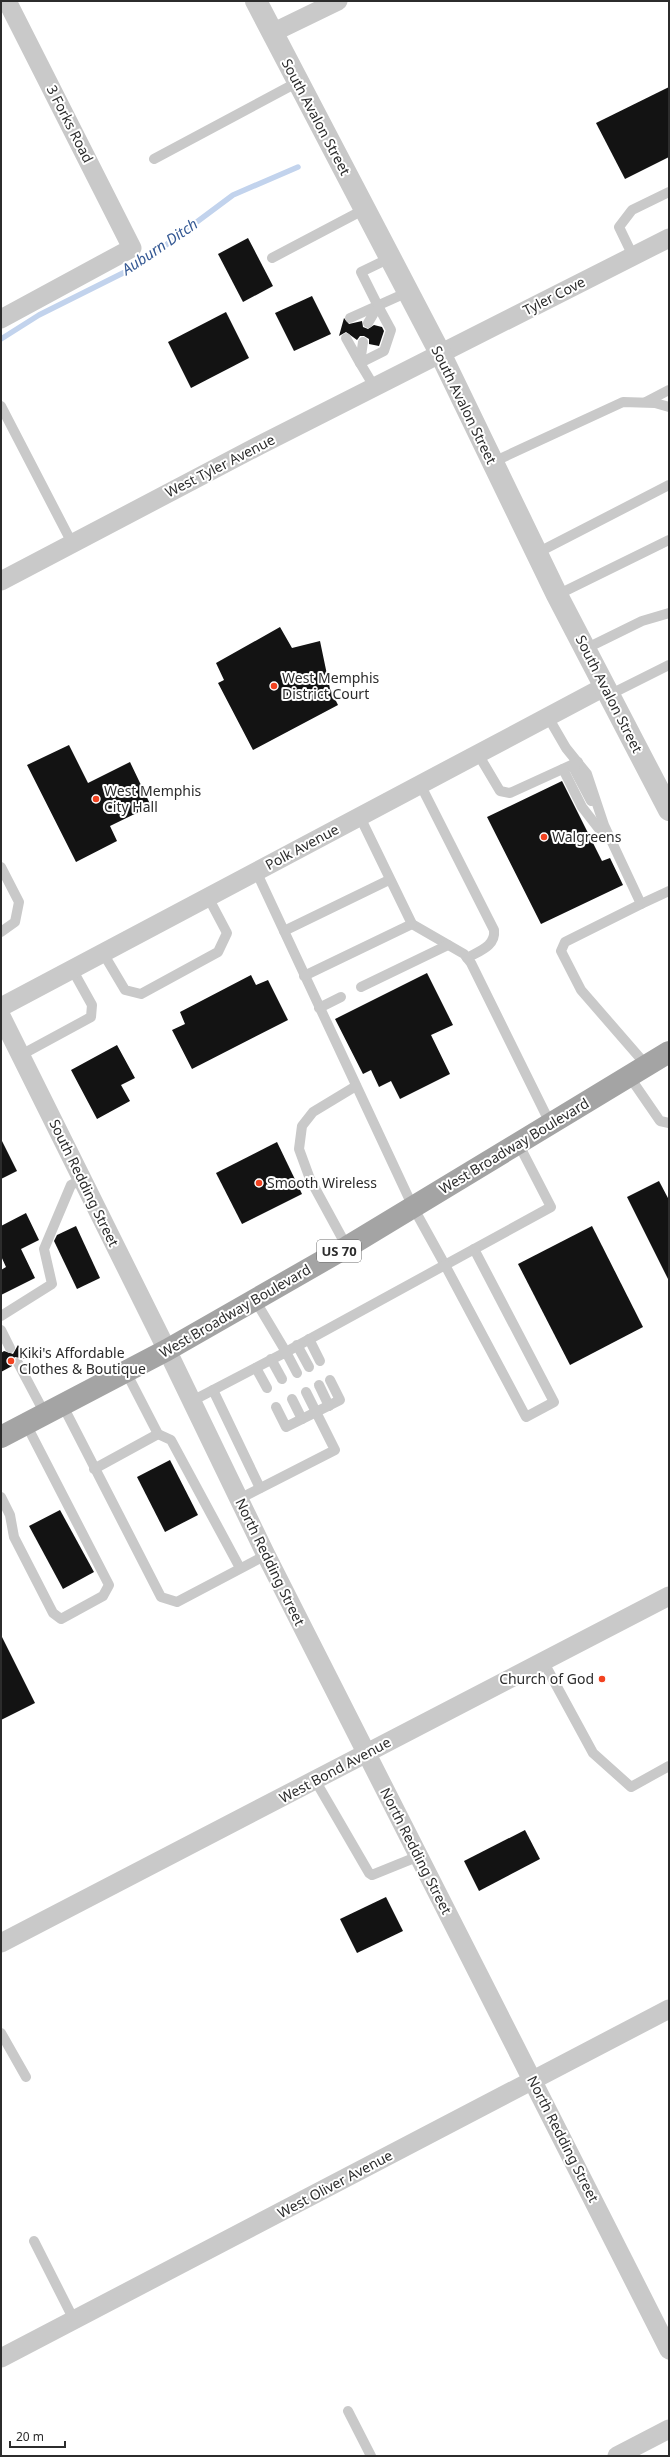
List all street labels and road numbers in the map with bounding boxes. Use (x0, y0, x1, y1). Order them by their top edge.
street label: South Avalon Street (278, 55, 355, 178)
street label: 3 Forks Road (43, 82, 98, 166)
street label: Tyler Cove (519, 272, 588, 319)
street label: South Avalon Street (428, 342, 501, 467)
street label: West Tyler Avenue (162, 430, 278, 501)
street label: South Avalon Street (572, 632, 647, 756)
street label: Polk Avenue (262, 819, 342, 874)
street label: West Broadway Boulevard (435, 1093, 592, 1198)
street label: South Redding Street (45, 1116, 124, 1250)
road number: US 70 (317, 1240, 361, 1262)
street label: West Broadway Boulevard (156, 1259, 314, 1362)
street label: North Redding Street (231, 1495, 310, 1629)
street label: West Bond Avenue (276, 1732, 394, 1807)
street label: North Redding Street (376, 1784, 457, 1917)
street label: North Redding Street (523, 2072, 604, 2205)
street label: West Oliver Avenue (274, 2145, 396, 2222)

